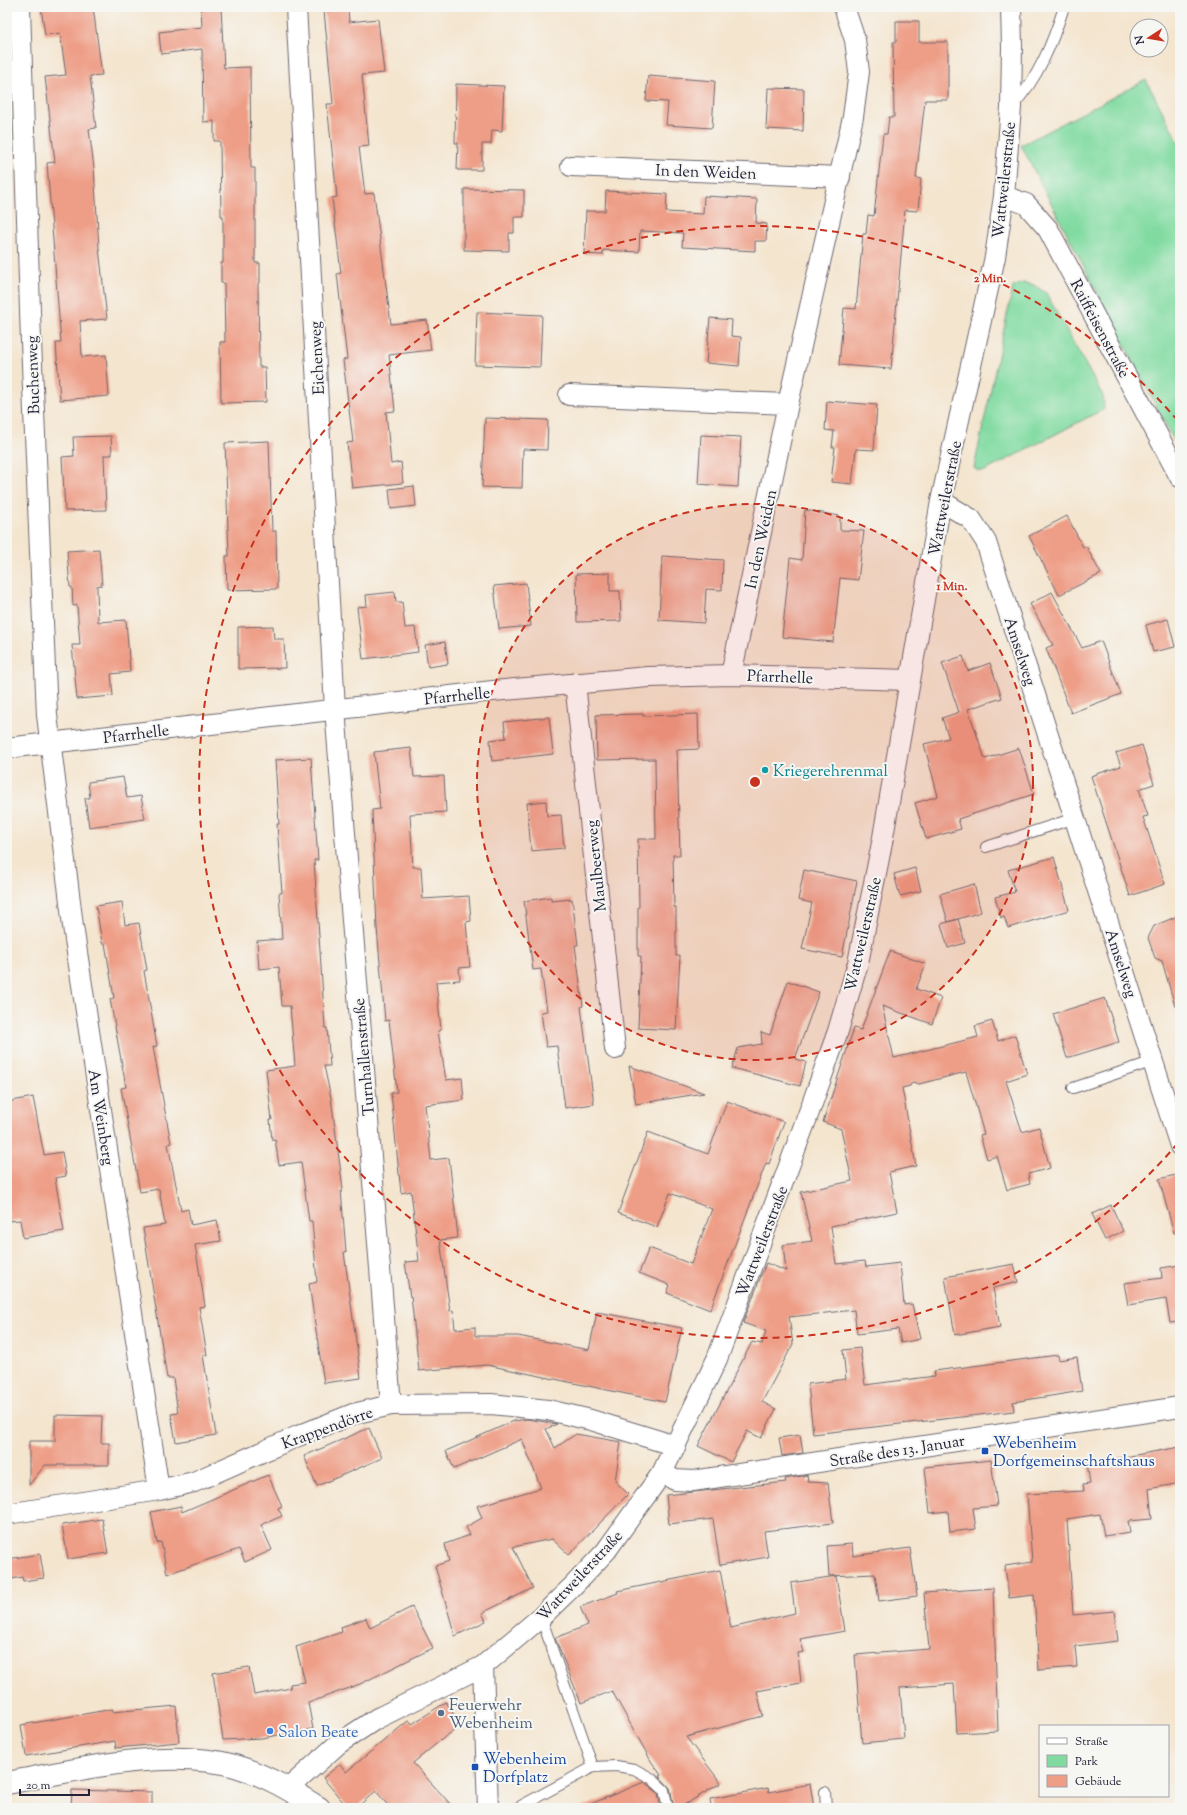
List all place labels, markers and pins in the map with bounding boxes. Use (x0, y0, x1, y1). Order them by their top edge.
place label: Kriegerehrenmal (773, 761, 888, 784)
marker: Kriegerehrenmal (760, 765, 770, 775)
centre of rings (748, 775, 762, 789)
place label: Webenheim Dorfgemeinschaftshaus (993, 1433, 1155, 1474)
marker: Webenheim Dorfgemeinschaftshaus (980, 1446, 990, 1456)
place label: Feuerwehr Webenheim (449, 1695, 533, 1736)
marker: Feuerwehr Webenheim (436, 1708, 446, 1718)
place label: Salon Beate (278, 1722, 359, 1745)
marker: Salon Beate (265, 1726, 275, 1736)
place label: Webenheim Dorfplatz (483, 1749, 567, 1790)
marker: Webenheim Dorfplatz (470, 1762, 480, 1772)

